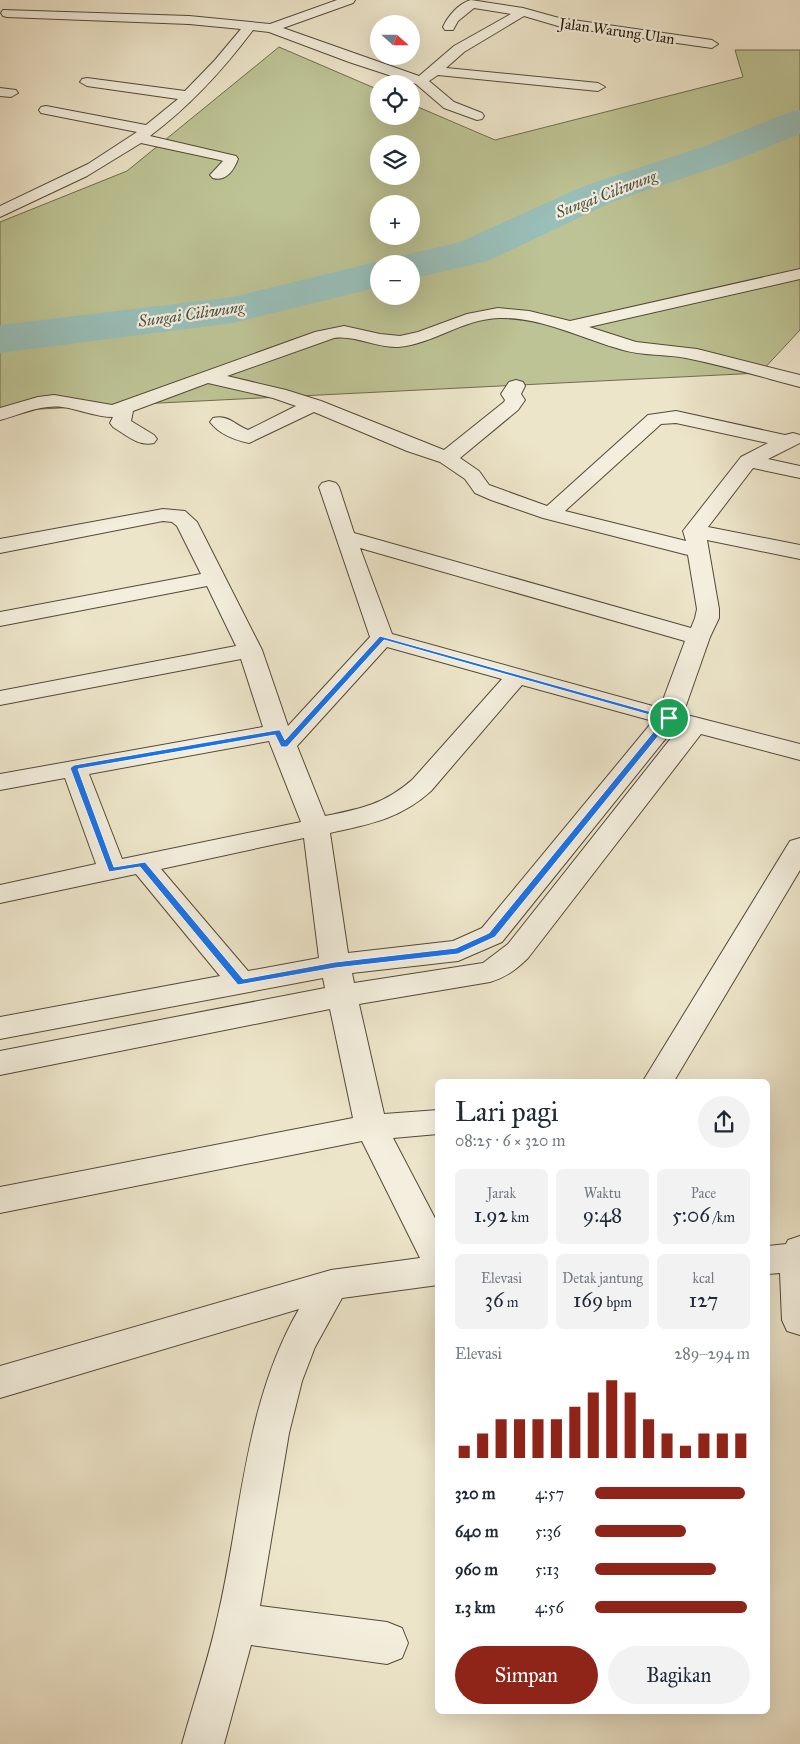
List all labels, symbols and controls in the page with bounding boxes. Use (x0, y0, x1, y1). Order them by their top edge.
street label: Jalan Warung Ulan (556, 14, 676, 49)
north arrow (370, 15, 420, 65)
map controls (370, 15, 420, 305)
button: locate (370, 75, 420, 125)
button: layers (370, 135, 420, 185)
water label: Sungai Ciliwung (552, 166, 660, 222)
button: + (370, 195, 420, 245)
button: − (370, 255, 420, 305)
water label: Sungai Ciliwung (136, 297, 246, 331)
pin (648, 697, 690, 739)
icon: arrive (655, 704, 683, 732)
text: Lari pagi (455, 1094, 558, 1129)
button: share (698, 1096, 750, 1148)
text: 08:25 · 6 × 320 m (455, 1131, 565, 1150)
text: Jarak (487, 1185, 516, 1202)
text: Waktu (584, 1185, 621, 1202)
text: Pace (691, 1185, 716, 1202)
text: 1.92 (474, 1202, 508, 1228)
text: 9:48 (583, 1202, 622, 1228)
text: 5:06 (672, 1202, 710, 1228)
text: km (508, 1209, 529, 1226)
text: /km (710, 1209, 735, 1226)
text: Elevasi (481, 1270, 522, 1287)
text: Detak jantung (562, 1270, 643, 1287)
text: kcal (692, 1270, 715, 1287)
text: 36 (485, 1287, 504, 1313)
text: 169 (573, 1287, 603, 1313)
text: 127 (689, 1287, 718, 1313)
text: m (504, 1294, 518, 1311)
text: bpm (603, 1294, 632, 1311)
text: Elevasi (455, 1344, 502, 1363)
text: 289–294 m (674, 1344, 750, 1363)
text: 320 m (455, 1484, 496, 1503)
text: 4:57 (535, 1484, 564, 1503)
text: 640 m (455, 1522, 498, 1541)
text: 5:36 (535, 1522, 561, 1541)
text: 960 m (455, 1560, 498, 1579)
text: 5:13 (535, 1560, 559, 1579)
text: 1.3 km (455, 1598, 495, 1617)
text: 4:56 (535, 1598, 564, 1617)
button: Simpan (455, 1646, 598, 1704)
button: Bagikan (608, 1646, 750, 1704)

